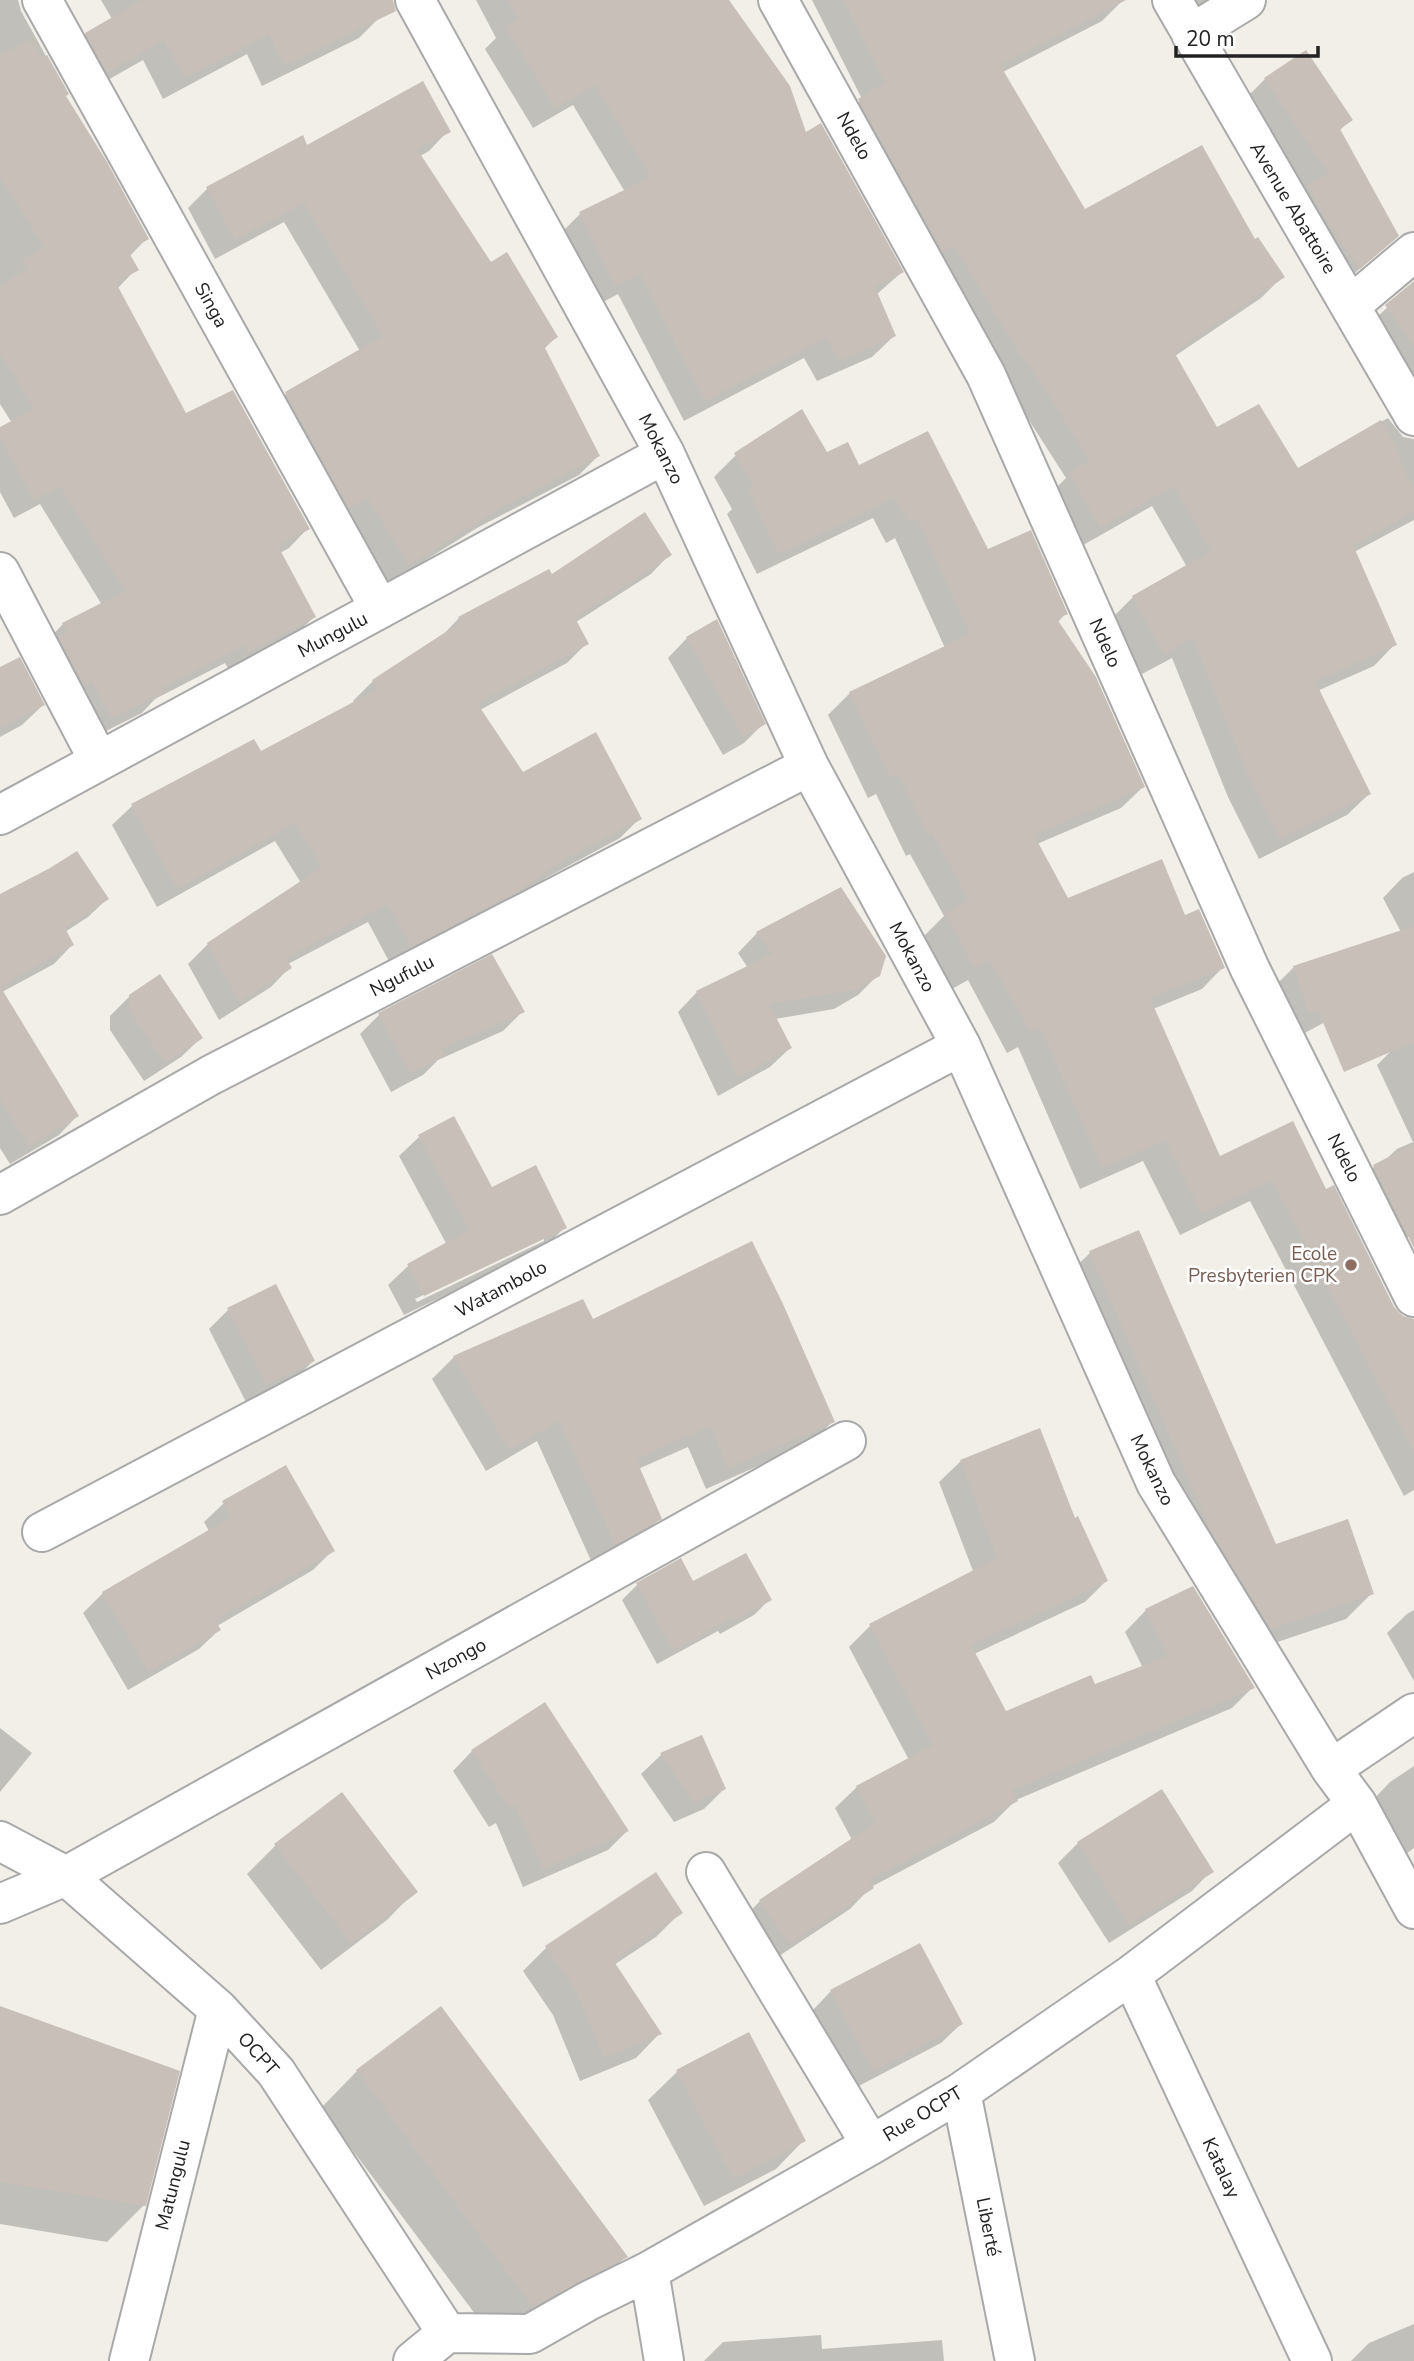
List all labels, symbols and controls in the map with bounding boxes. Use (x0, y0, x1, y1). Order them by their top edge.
scale bar (1176, 14, 1318, 58)
text: 20 m (1186, 25, 1235, 53)
street label: Ndelo (830, 107, 878, 165)
street label: Avenue Abattoire (1243, 137, 1343, 279)
street label: Singa (188, 278, 234, 332)
street label: Mokanzo (632, 409, 690, 489)
street label: Mungulu (293, 606, 373, 664)
street label: Ndelo (1083, 614, 1127, 672)
street label: Mokanzo (883, 917, 941, 997)
street label: Ngufulu (365, 949, 439, 1003)
street label: Ndelo (1321, 1129, 1367, 1187)
place label: Ecole Presbyterien CPK (1188, 1241, 1338, 1289)
street label: Watambolo (450, 1254, 552, 1324)
marker: Ecole Presbyterien CPK (1343, 1257, 1359, 1273)
street label: Mokanzo (1124, 1430, 1180, 1510)
street label: Nzongo (421, 1632, 491, 1686)
street label: OCPT (231, 2027, 285, 2082)
street label: Rue OCPT (878, 2080, 968, 2148)
street label: Katalay (1196, 2133, 1246, 2203)
street label: Matungulu (149, 2137, 197, 2233)
street label: Liberté (970, 2195, 1006, 2259)

